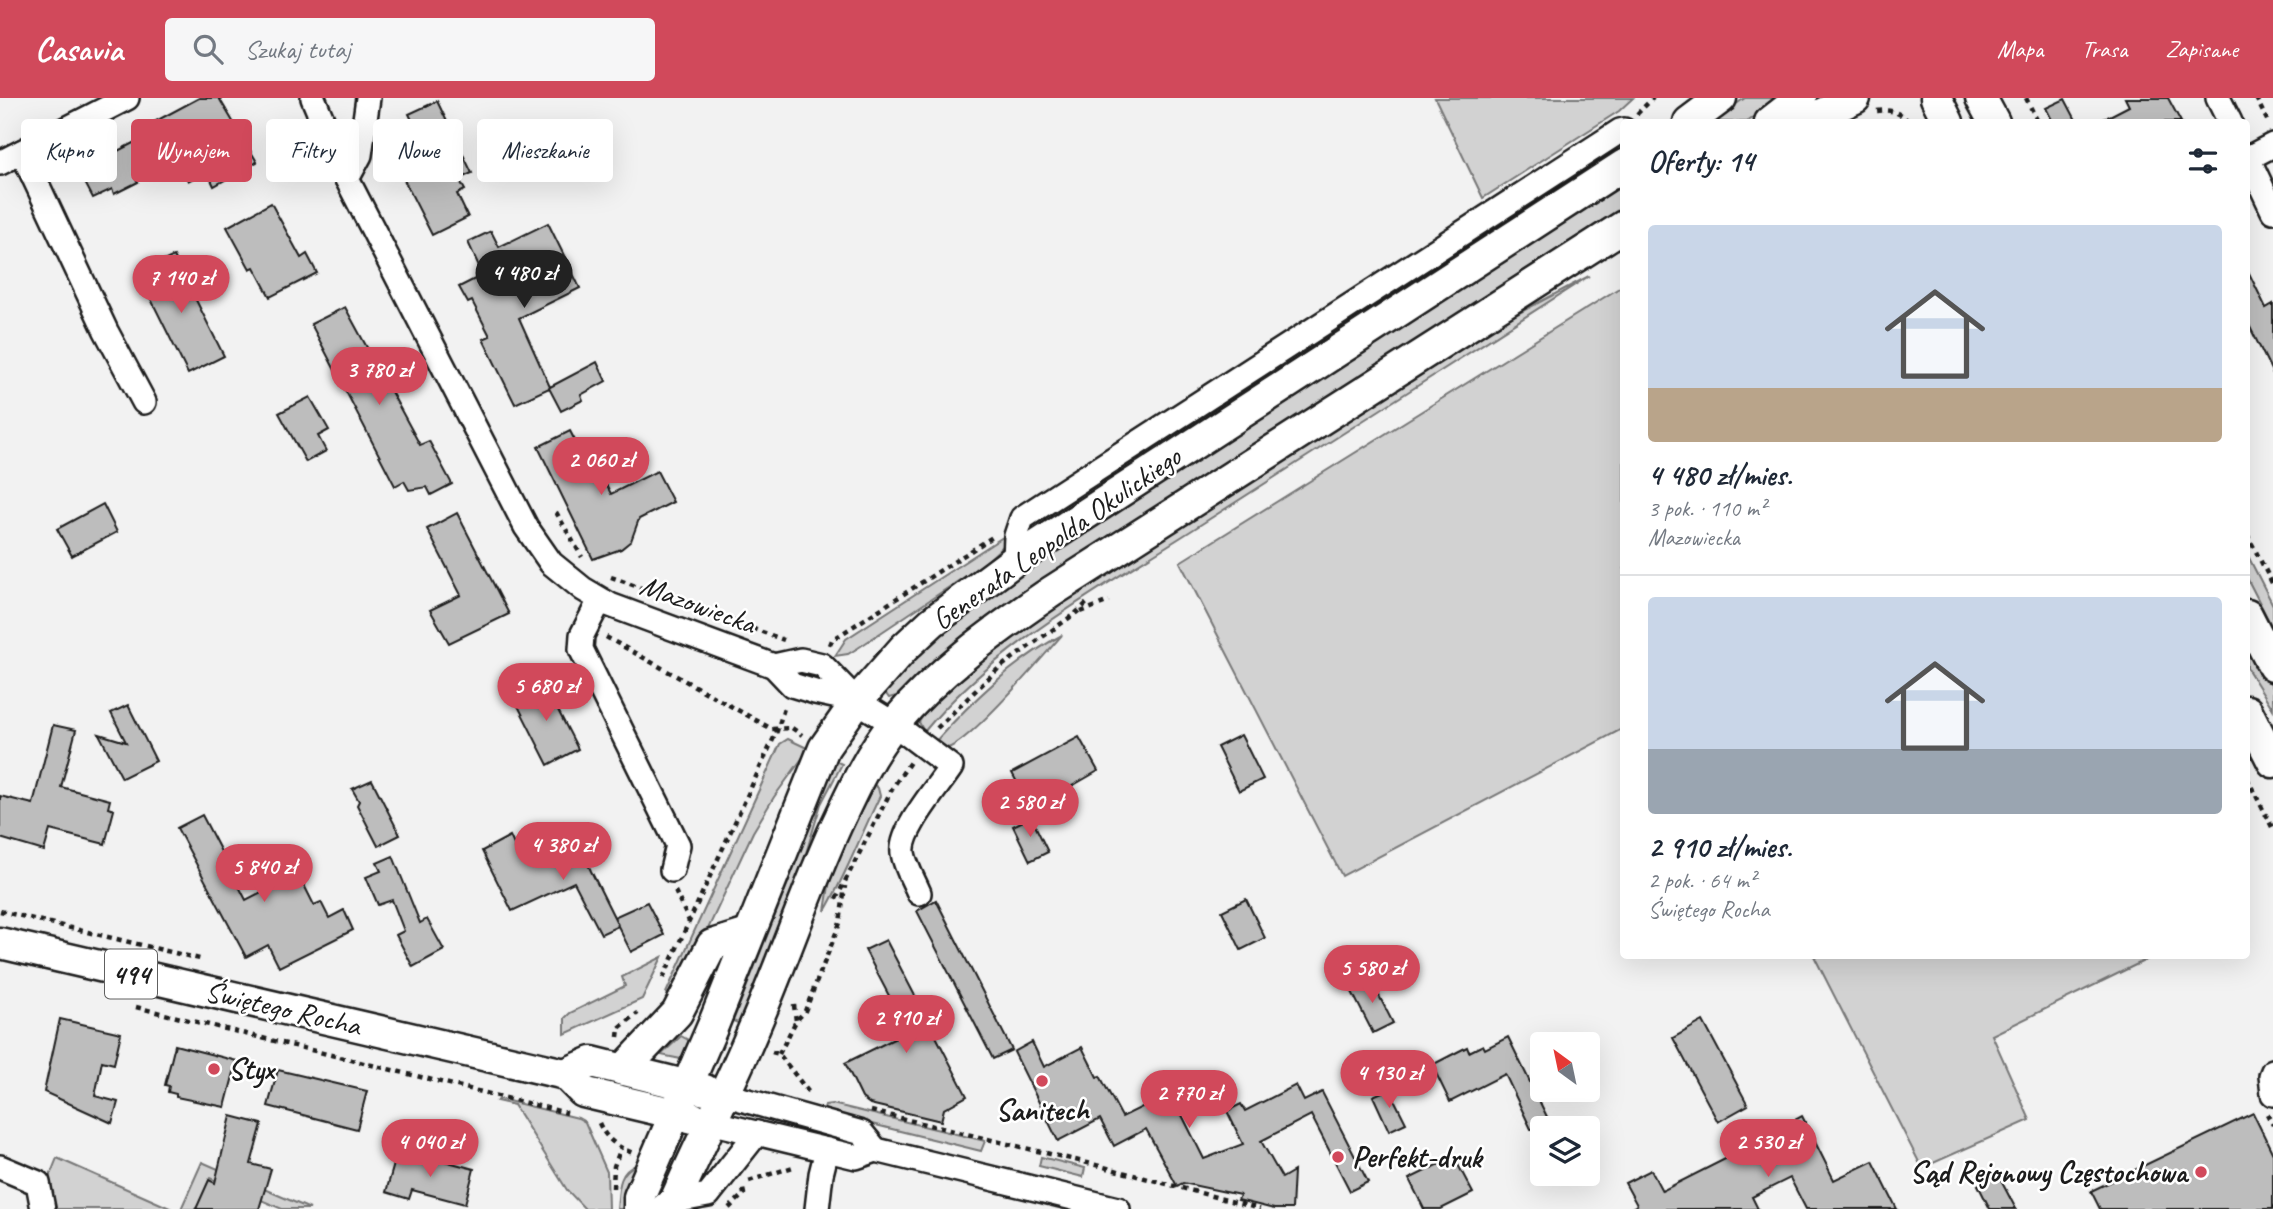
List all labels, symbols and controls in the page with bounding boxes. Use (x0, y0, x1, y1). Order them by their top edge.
search box (165, 18, 655, 81)
text: Casavia (35, 28, 123, 70)
icon: search (189, 30, 227, 68)
text: Szukaj tutaj (245, 33, 351, 66)
text: Mapa (1997, 34, 2043, 64)
text: Trasa (2081, 34, 2127, 64)
text: Zapisane (2165, 34, 2238, 64)
chip: Kupno (21, 119, 117, 182)
chip: Wynajem (131, 119, 252, 182)
chip: Filtry (266, 119, 359, 182)
chip: Nowe (373, 119, 463, 182)
chip: Mieszkanie (477, 119, 613, 182)
text: Oferty: 14 (1648, 142, 1754, 180)
icon: filters (2184, 142, 2222, 180)
pin: 4 480 zł (452, 250, 596, 310)
pin: 7 140 zł (109, 256, 253, 315)
text: 4 480 zł (492, 258, 556, 287)
text: 7 140 zł (149, 263, 213, 292)
icon: home (1872, 271, 1998, 397)
pin: 3 780 zł (307, 348, 451, 407)
text: 3 780 zł (347, 355, 411, 384)
street label: Generała Leopolda Okulickiego (924, 437, 1189, 638)
pin: 2 060 zł (529, 438, 673, 497)
text: 2 060 zł (568, 445, 634, 474)
text: 4 480 zł/mies. (1648, 456, 1792, 494)
text: 3 pok. · 110 m² (1648, 494, 1766, 523)
text: Mazowiecka (1648, 523, 1740, 552)
street label: Mazowiecka (635, 566, 763, 643)
icon: home (1872, 643, 1998, 769)
pin: 5 680 zł (474, 664, 618, 723)
text: 5 680 zł (513, 671, 579, 700)
pin: 2 580 zł (958, 780, 1102, 839)
text: 2 580 zł (998, 787, 1062, 816)
pin: 4 380 zł (491, 822, 635, 882)
text: 2 910 zł/mies. (1648, 828, 1792, 866)
text: 4 380 zł (531, 830, 595, 859)
pin: 5 840 zł (192, 844, 336, 904)
text: 5 840 zł (232, 852, 296, 881)
text: 2 pok. · 64 m² (1648, 866, 1756, 895)
text: Świętego Rocha (1648, 895, 1770, 924)
pin: 5 580 zł (1300, 946, 1444, 1005)
road number: 494 (105, 950, 157, 998)
text: 5 580 zł (1340, 953, 1404, 982)
street label: Świętego Rocha (201, 972, 366, 1045)
pin: 2 910 zł (834, 996, 978, 1055)
text: 2 910 zł (874, 1003, 938, 1032)
north arrow (1530, 1032, 1600, 1102)
map controls (1530, 1032, 1600, 1186)
place label: Styx (228, 1050, 277, 1089)
pin: 4 130 zł (1317, 1051, 1461, 1110)
text: 4 130 zł (1357, 1058, 1421, 1087)
marker: Styx (206, 1061, 222, 1077)
pin: 2 770 zł (1117, 1070, 1261, 1130)
marker: Sanitech (1034, 1073, 1050, 1089)
text: 2 770 zł (1157, 1078, 1221, 1107)
place label: Sanitech (995, 1091, 1090, 1129)
button: layers (1530, 1116, 1600, 1186)
pin: 4 040 zł (358, 1119, 502, 1179)
pin: 2 530 zł (1696, 1119, 1840, 1179)
text: 4 040 zł (398, 1127, 462, 1156)
text: 2 530 zł (1736, 1127, 1800, 1156)
place label: Perfekt-druk (1352, 1138, 1484, 1176)
marker: Perfekt-druk (1330, 1149, 1346, 1165)
place label: Sąd Rejonowy Częstochowa (1909, 1153, 2189, 1192)
marker: Sąd Rejonowy Częstochowa (2193, 1164, 2209, 1180)

